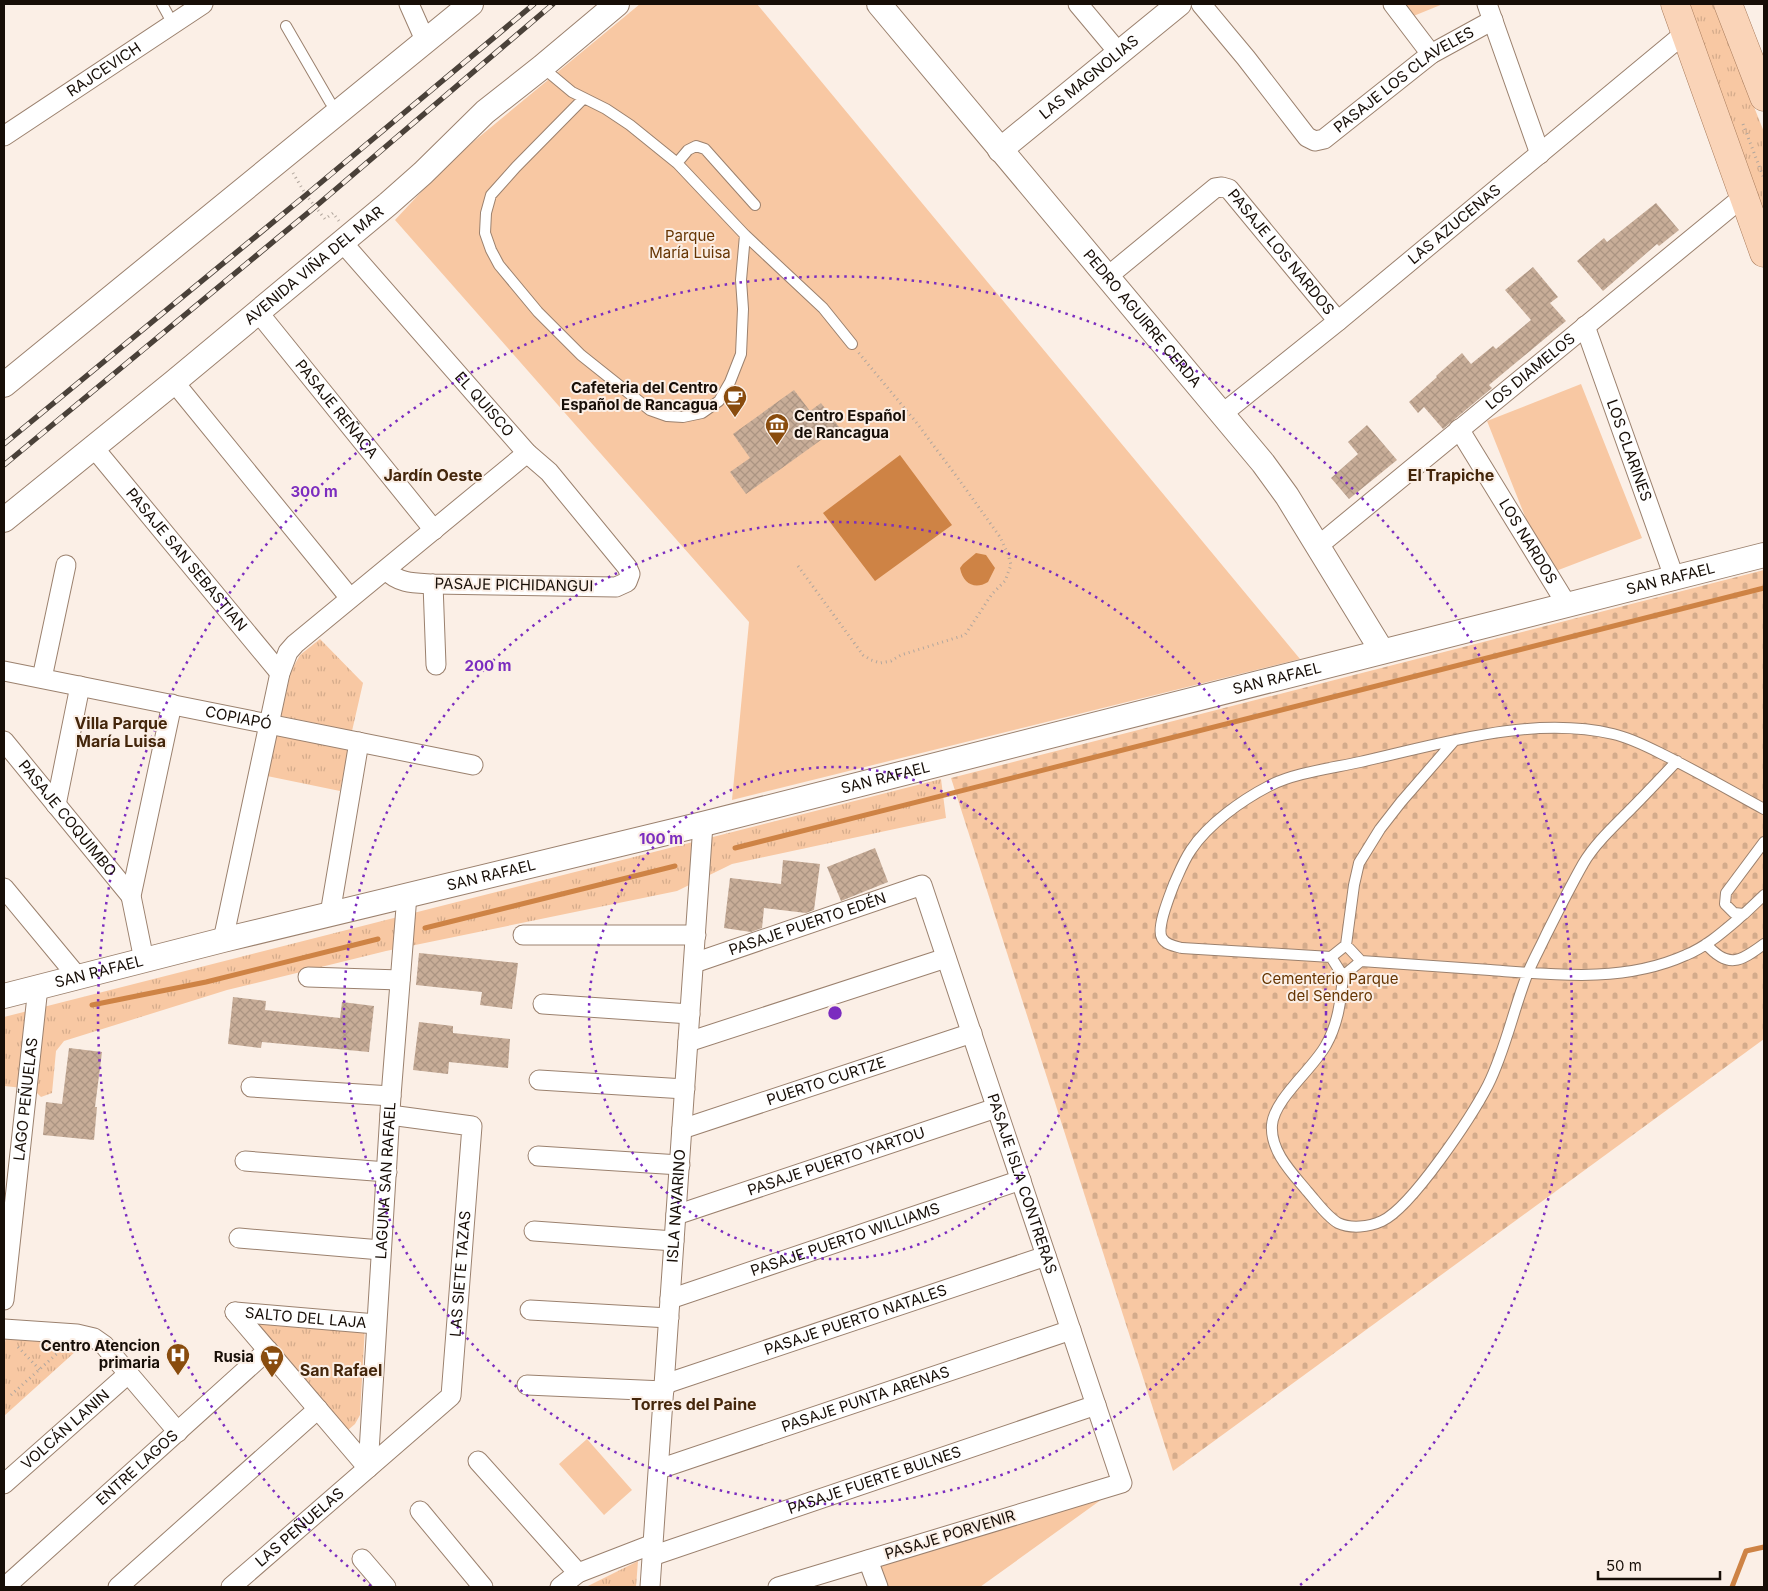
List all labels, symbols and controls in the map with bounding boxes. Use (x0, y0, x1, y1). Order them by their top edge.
street label: PASAJE LOS CLAVELES (1330, 22, 1477, 137)
street label: LAS MAGNOLIAS (1035, 31, 1142, 123)
street label: RAJCEVICH (63, 38, 144, 101)
street label: LAS AZUCENAS (1404, 180, 1504, 268)
street label: PASAJE LOS NARDOS (1224, 185, 1339, 318)
street label: AVENIDA VIÑA DEL MAR (240, 202, 387, 329)
park label: Parque María Luisa (649, 226, 731, 262)
street label: PEDRO AGUIRRE CERDA (1079, 245, 1206, 391)
street label: LOS DIAMELOS (1481, 329, 1579, 413)
street label: PASAJE REÑACA (291, 356, 382, 462)
street label: EL QUISCO (451, 368, 518, 441)
place label: Cafeteria del Centro Español de Rancagua (561, 378, 718, 414)
cafe icon: Cafeteria del Centro Español de Rancagua (722, 384, 748, 418)
street label: LOS CLARINES (1603, 397, 1656, 504)
place label: Centro Español de Rancagua (794, 406, 906, 442)
museum icon: Centro Español de Rancagua (764, 412, 790, 446)
district label: Jardín Oeste (384, 465, 483, 485)
district label: El Trapiche (1408, 465, 1494, 485)
text: 300 m (290, 482, 338, 501)
street label: PASAJE SAN SEBASTIAN (122, 484, 251, 635)
street label: LOS NARDOS (1495, 495, 1562, 587)
street label: SAN RAFAEL (1624, 558, 1717, 599)
street label: PASAJE PICHIDANGUI (435, 574, 594, 595)
text: 200 m (465, 656, 511, 675)
street label: SAN RAFAEL (1230, 658, 1323, 698)
street label: COPIAPÓ (203, 702, 273, 733)
district label: Villa Parque María Luisa (74, 713, 168, 751)
street label: PASAJE COQUIMBO (15, 756, 121, 880)
street label: SAN RAFAEL (839, 757, 932, 798)
text: 100 m (639, 829, 683, 848)
street label: SAN RAFAEL (445, 855, 538, 895)
street label: PASAJE PUERTO EDÉN (726, 888, 889, 959)
street label: SAN RAFAEL (52, 951, 145, 992)
park label: Cementerio Parque del Sendero (1262, 969, 1398, 1005)
centre of rings (826, 1004, 844, 1022)
street label: LAGO PEÑUELAS (9, 1037, 41, 1162)
street label: PUERTO CURTZE (764, 1052, 888, 1109)
street label: PASAJE ISLA CONTRERAS (983, 1091, 1061, 1276)
street label: LAGUNA SAN RAFAEL (371, 1101, 400, 1260)
street label: PASAJE PUERTO YARTOU (745, 1122, 927, 1199)
street label: ISLA NAVARINO (663, 1149, 689, 1263)
street label: PASAJE PUERTO WILLIAMS (748, 1198, 942, 1280)
street label: LAS SIETE TAZAS (446, 1210, 474, 1337)
street label: PASAJE PUERTO NATALES (762, 1280, 949, 1359)
street label: SALTO DEL LAJA (244, 1303, 367, 1332)
place label: Centro Atencion primaria (41, 1336, 160, 1372)
hospital icon: Centro Atencion primaria (165, 1342, 191, 1376)
supermarket icon: Rusia (259, 1344, 285, 1378)
place label: Rusia (214, 1347, 254, 1366)
district label: San Rafael (300, 1360, 382, 1380)
street label: PASAJE PUNTA ARENAS (779, 1362, 952, 1436)
street label: VOLCÁN LANIN (17, 1385, 113, 1473)
district label: Torres del Paine (631, 1394, 757, 1414)
street label: ENTRE LAGOS (92, 1426, 182, 1509)
street label: PASAJE FUERTE BULNES (785, 1442, 963, 1518)
street label: LAS PEÑUELAS (251, 1483, 348, 1571)
street label: PASAJE PORVENIR (882, 1506, 1018, 1563)
scale bar (1598, 1548, 1720, 1580)
text: 50 m (1606, 1556, 1642, 1575)

